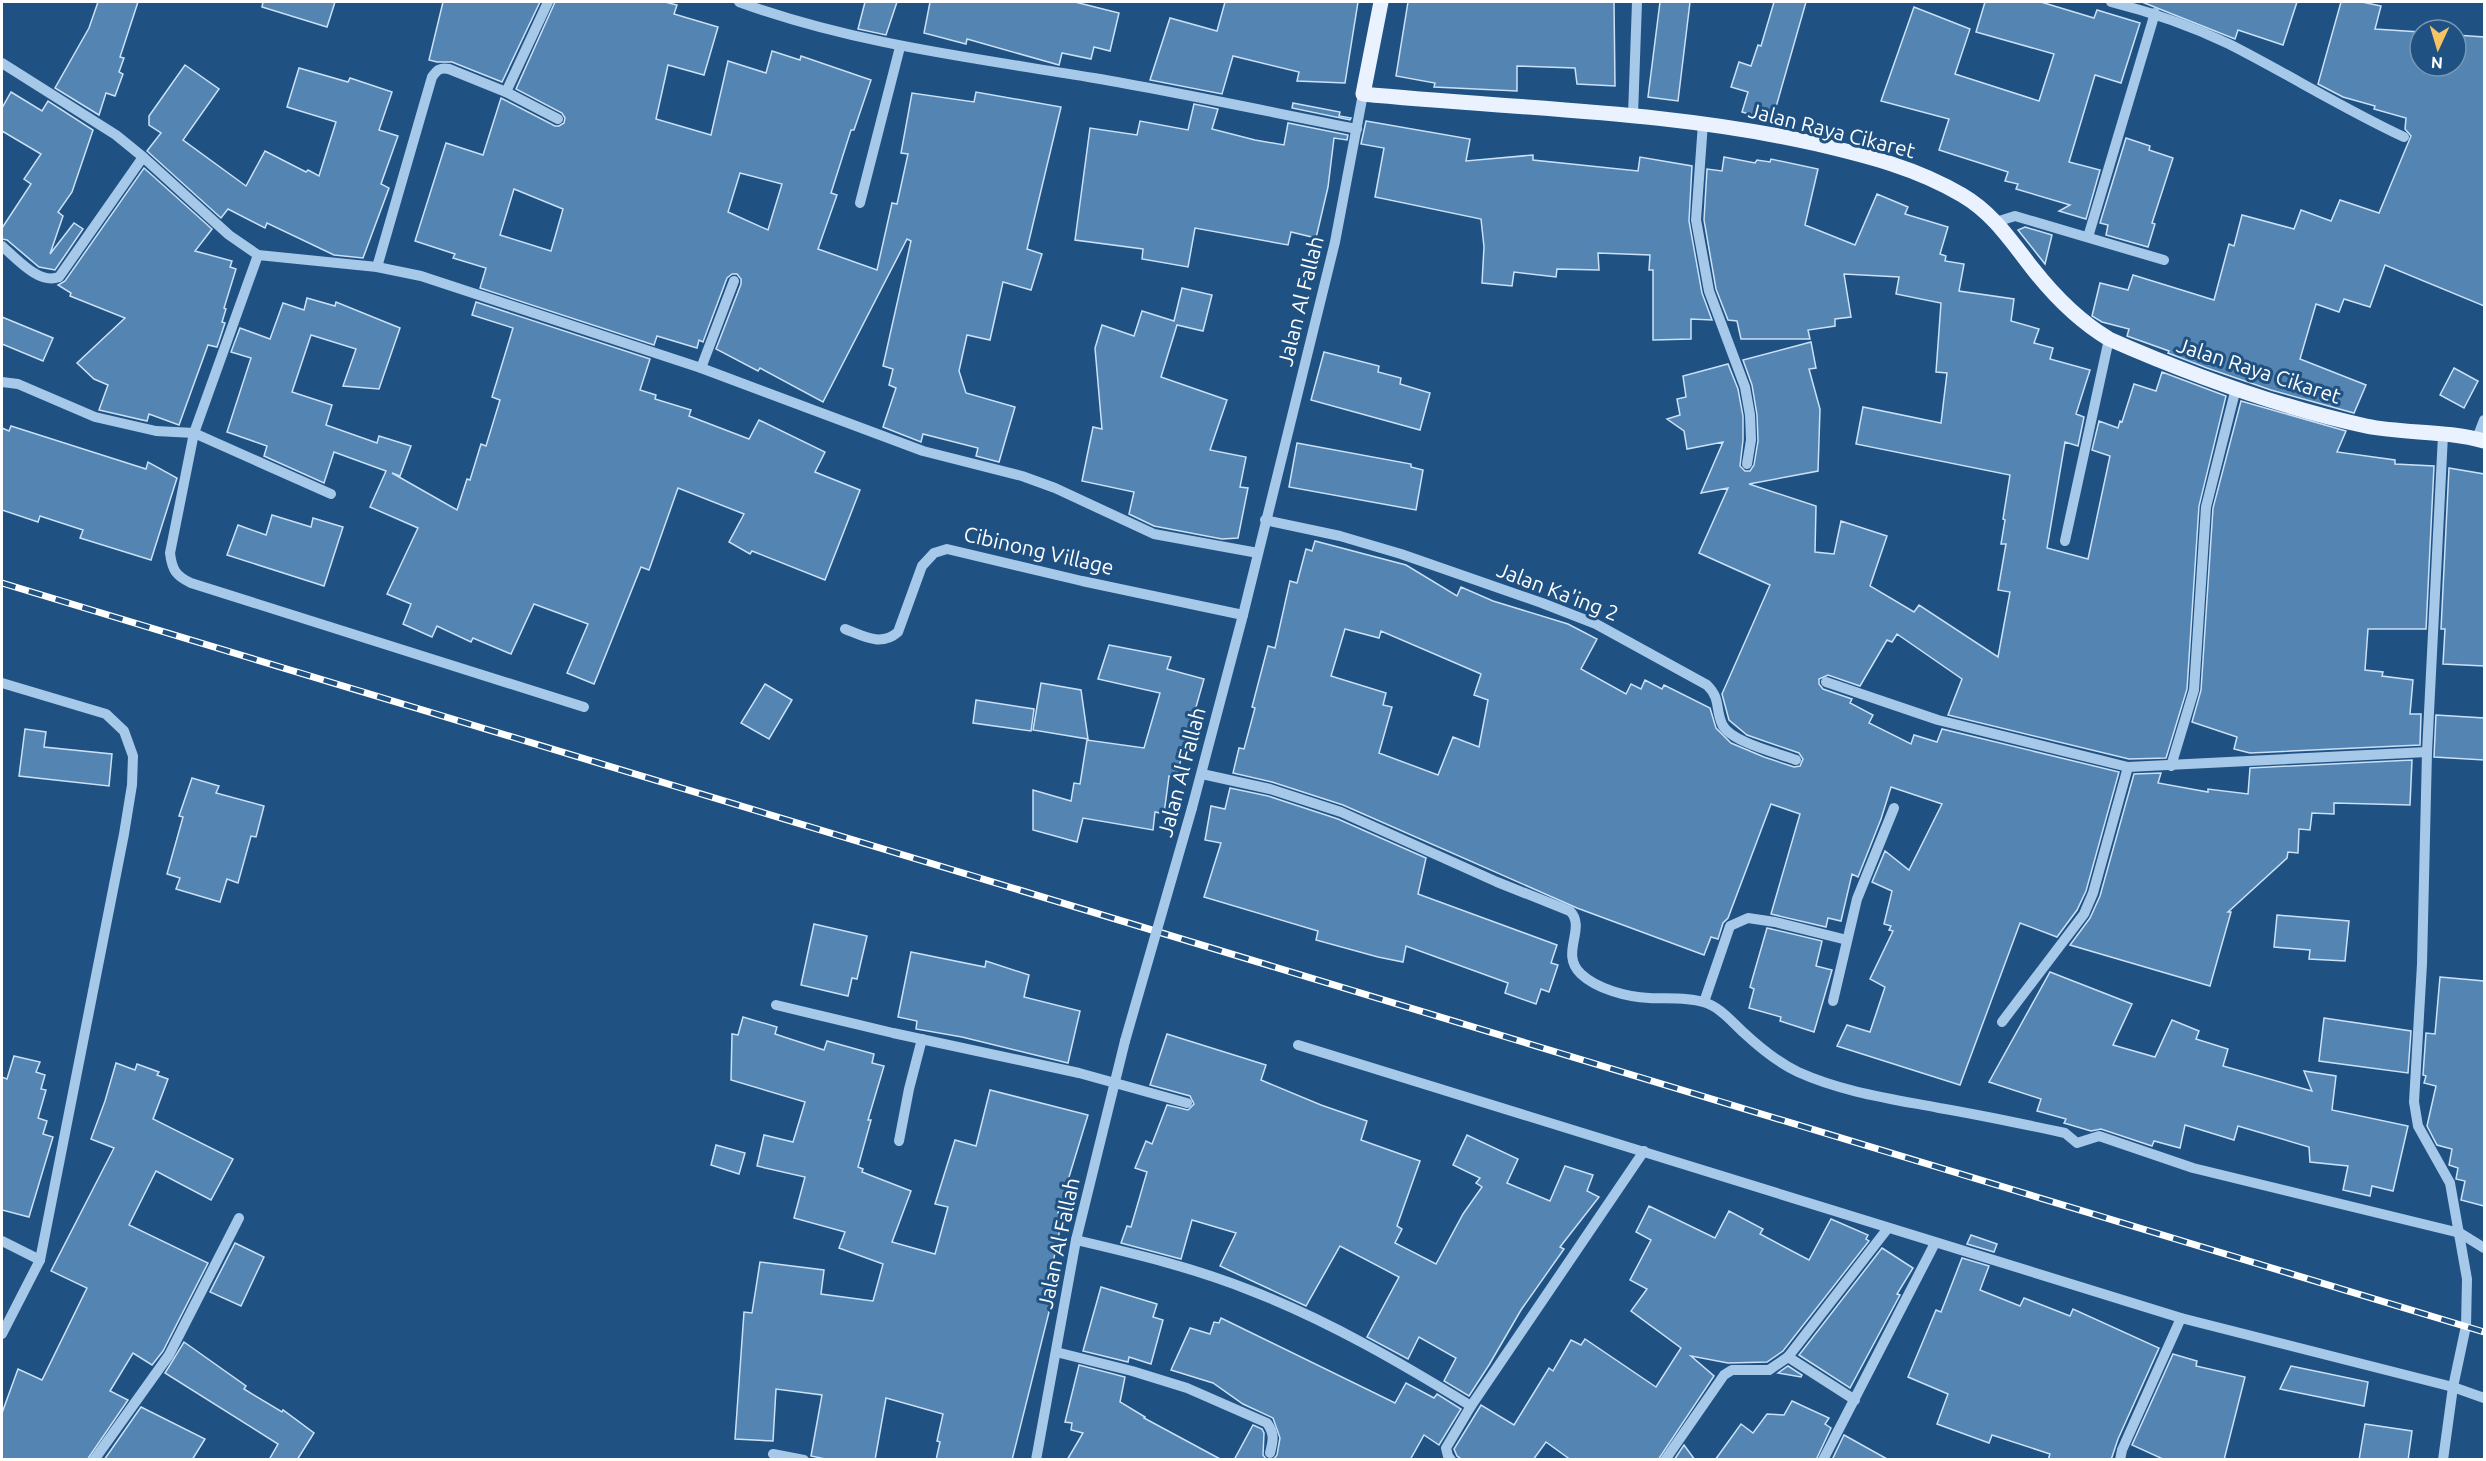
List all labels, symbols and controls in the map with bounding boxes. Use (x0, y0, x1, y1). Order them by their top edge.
north arrow (2408, 18, 2468, 78)
text: N (2430, 54, 2444, 72)
street label: Jalan Raya Cikaret (1746, 98, 1918, 162)
street label: Jalan Al Fallah (1272, 234, 1328, 368)
street label: Jalan Raya Cikaret (2174, 332, 2344, 408)
street label: Cibinong Village (962, 521, 1116, 579)
street label: Jalan Ka'ing 2 (1494, 557, 1622, 625)
street label: Jalan Al Fallah (1152, 705, 1210, 839)
street label: Jalan Al Fallah (1032, 1175, 1084, 1311)

